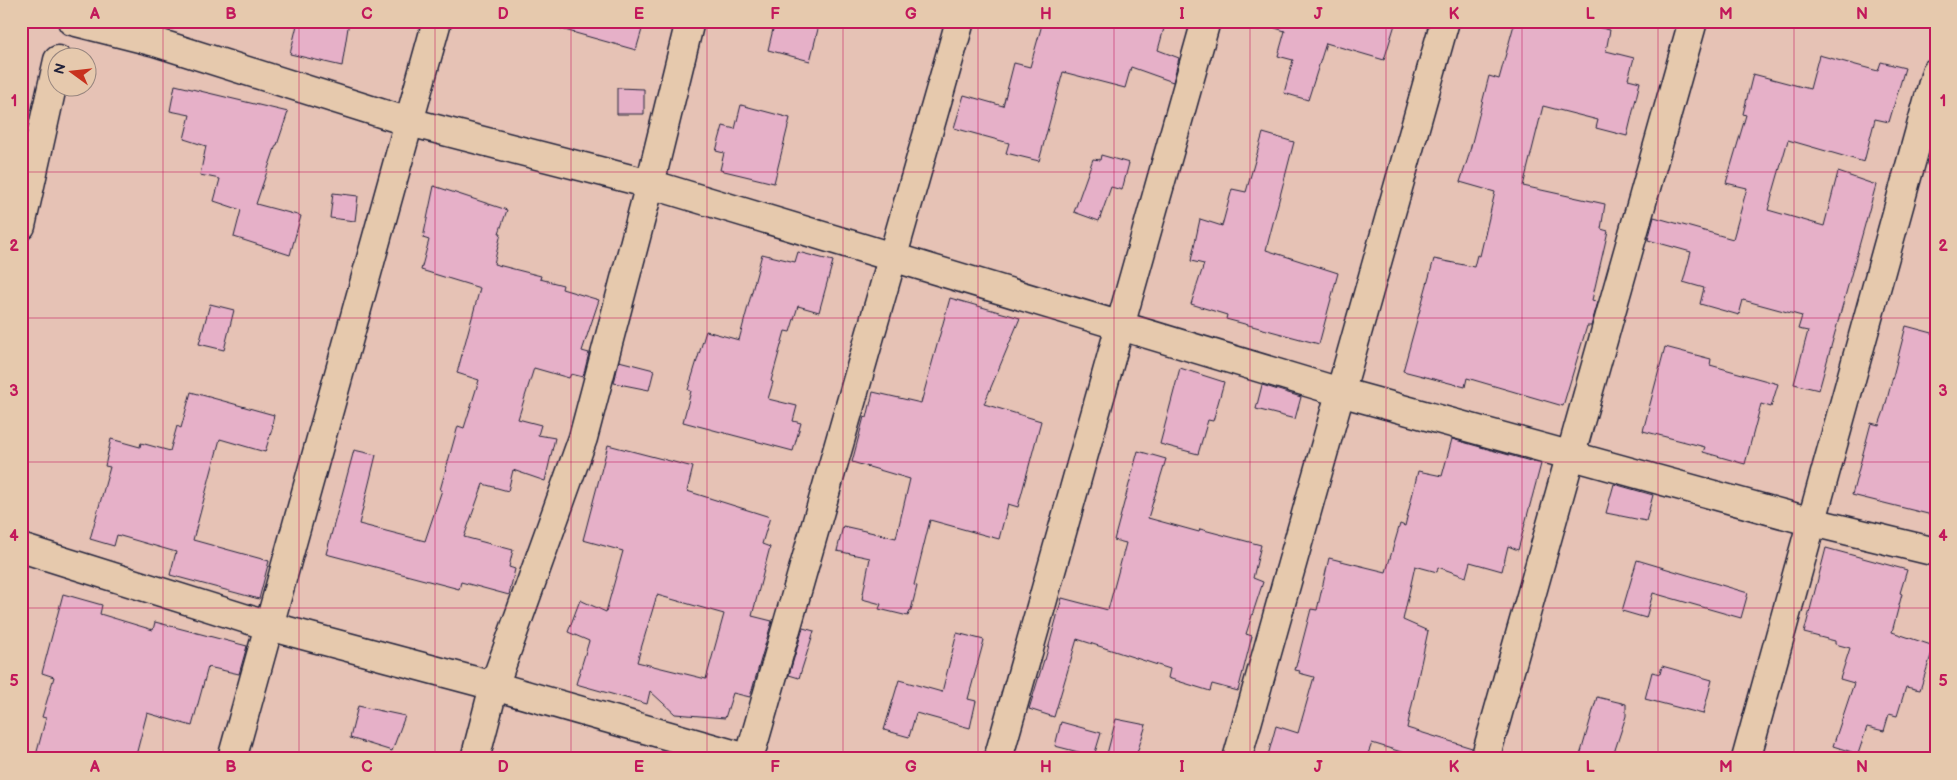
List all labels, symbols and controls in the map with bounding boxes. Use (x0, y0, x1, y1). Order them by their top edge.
text: A (89, 5, 100, 24)
text: B (225, 5, 237, 24)
text: C (361, 5, 373, 24)
text: D (497, 5, 509, 24)
text: E (634, 5, 644, 24)
text: F (770, 5, 780, 24)
text: G (905, 5, 917, 24)
text: H (1040, 5, 1052, 24)
text: I (1179, 5, 1185, 24)
text: J (1314, 5, 1323, 24)
text: K (1449, 5, 1460, 24)
text: L (1585, 5, 1595, 24)
text: M (1719, 5, 1733, 24)
text: N (1856, 5, 1868, 24)
north arrow (48, 48, 98, 98)
text: N (50, 61, 69, 76)
text: 1 (11, 92, 17, 111)
text: 1 (1940, 92, 1946, 111)
text: 2 (9, 237, 19, 256)
text: 2 (1938, 237, 1948, 256)
text: 3 (9, 382, 19, 401)
text: 3 (1938, 382, 1948, 401)
text: 4 (9, 527, 19, 546)
text: 4 (1938, 527, 1948, 546)
text: 5 (9, 672, 19, 691)
text: 5 (1938, 672, 1948, 691)
text: A (89, 758, 100, 777)
text: B (225, 758, 237, 777)
text: C (361, 758, 373, 777)
text: D (497, 758, 509, 777)
text: E (634, 758, 644, 777)
text: F (770, 758, 780, 777)
text: G (905, 758, 917, 777)
text: H (1040, 758, 1052, 777)
text: I (1179, 758, 1185, 777)
text: J (1314, 758, 1323, 777)
text: K (1449, 758, 1460, 777)
text: L (1585, 758, 1595, 777)
text: M (1719, 758, 1733, 777)
text: N (1856, 758, 1868, 777)

